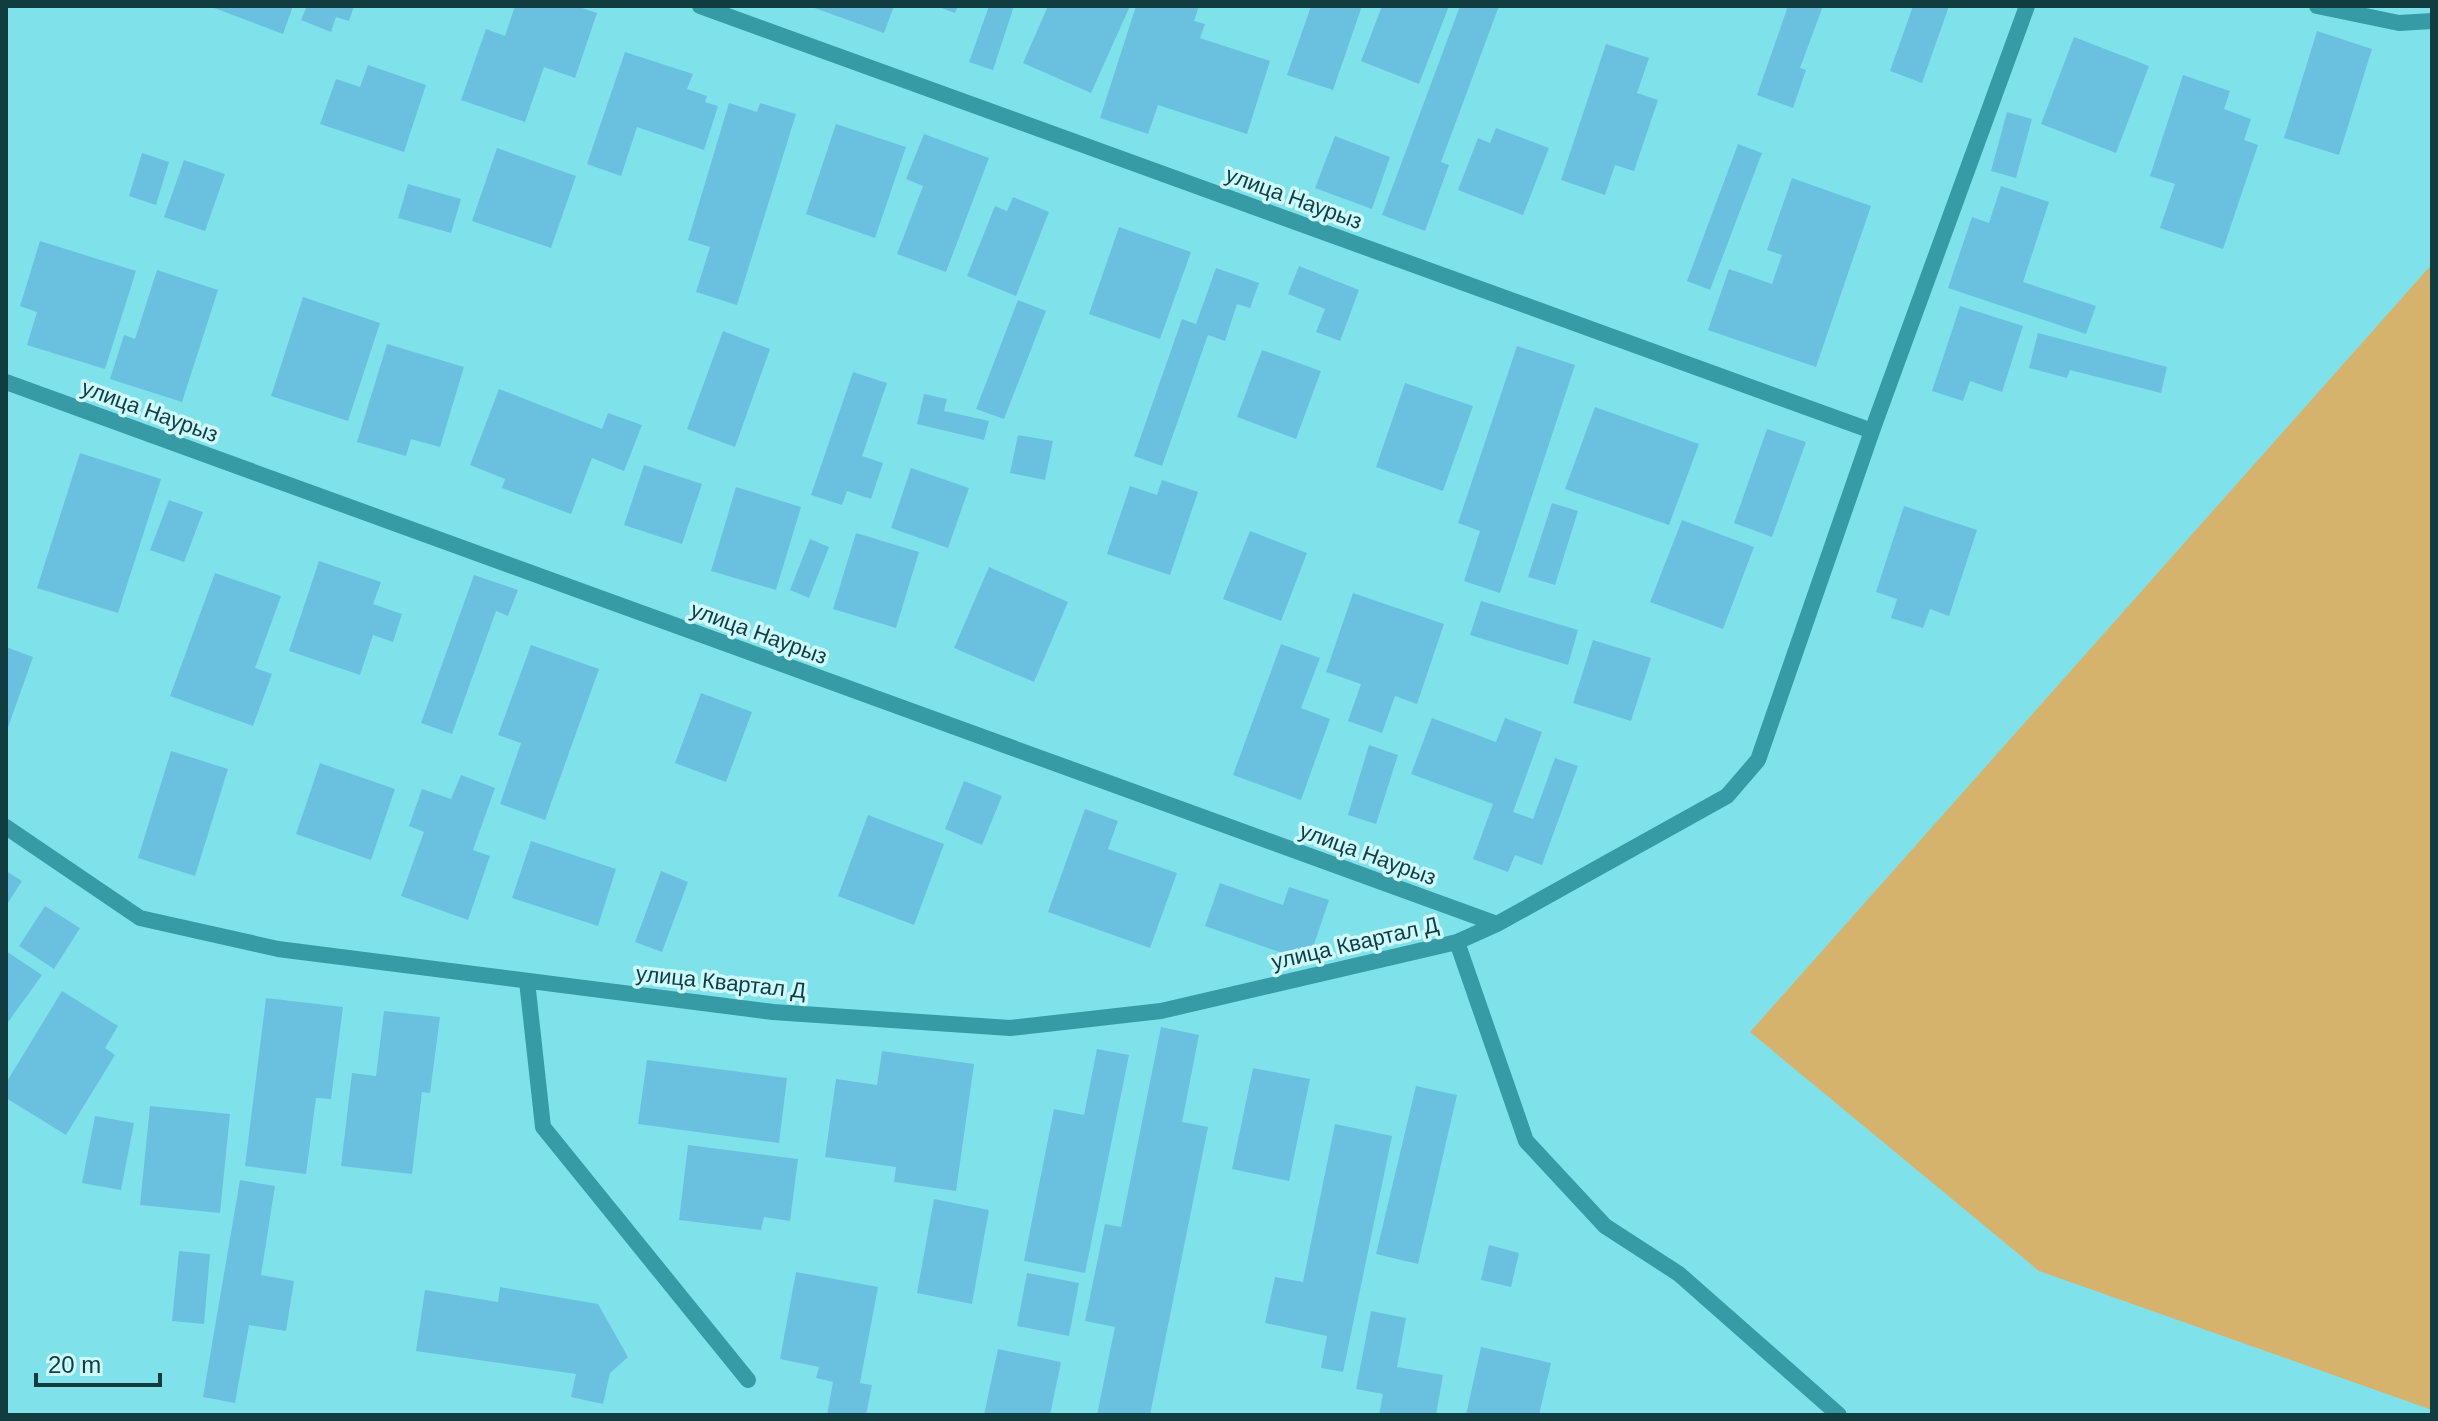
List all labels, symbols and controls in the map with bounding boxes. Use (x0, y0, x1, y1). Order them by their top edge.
street label: улица Наурыз (1222, 162, 1366, 234)
street label: улица Наурыз (78, 375, 222, 447)
street label: улица Наурыз (687, 597, 831, 669)
street label: улица Наурыз (1296, 818, 1440, 890)
street label: улица Квартал Д (1269, 912, 1441, 974)
street label: улица Квартал Д (635, 961, 807, 1003)
scale bar (36, 1337, 160, 1387)
text: 20 m (48, 1351, 101, 1378)

